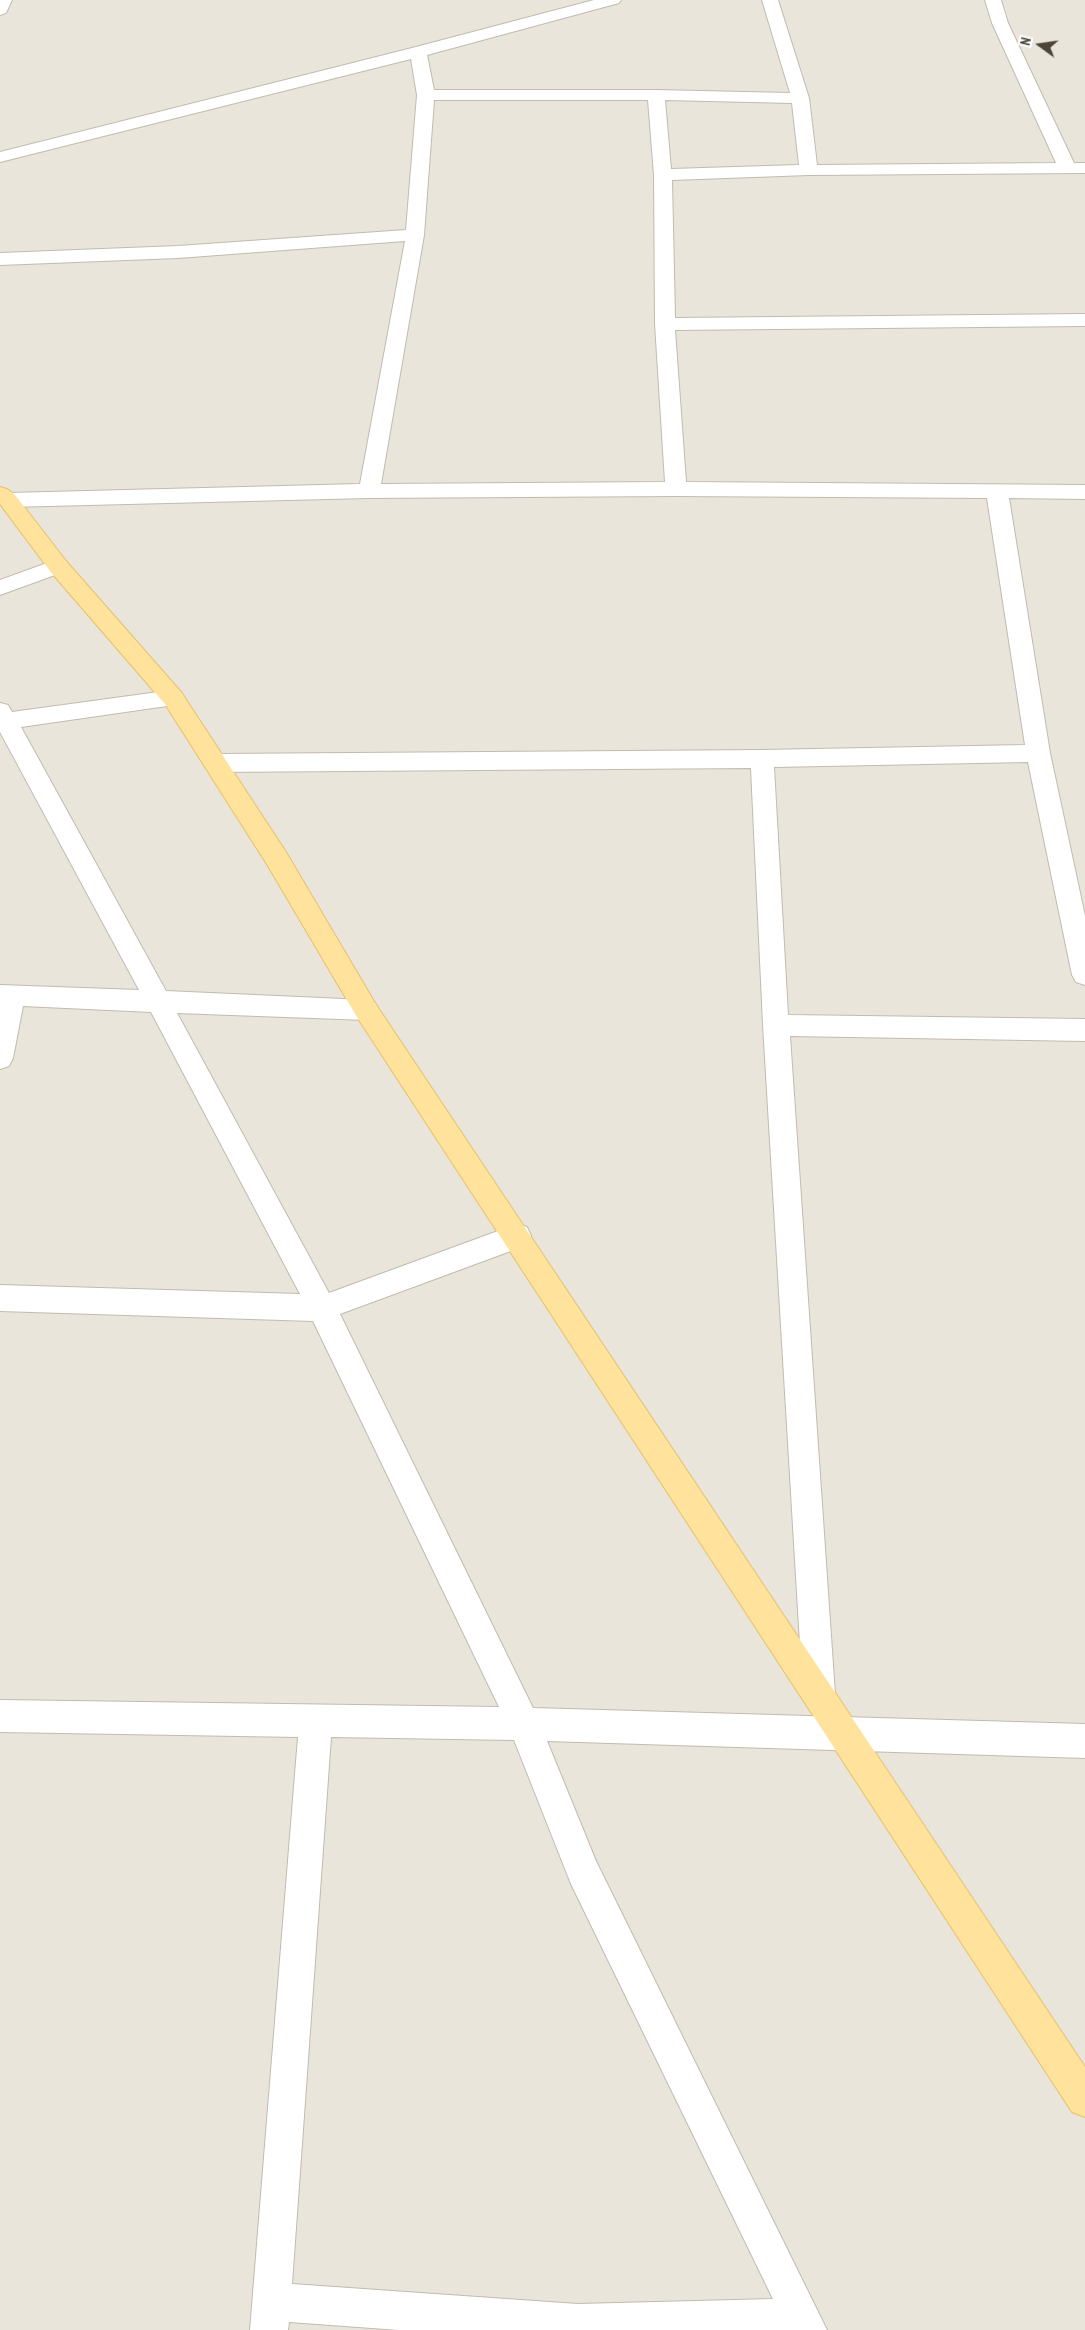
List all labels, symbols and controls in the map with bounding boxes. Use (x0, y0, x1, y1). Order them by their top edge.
north arrow (1015, 20, 1065, 70)
text: N (1016, 36, 1035, 47)

